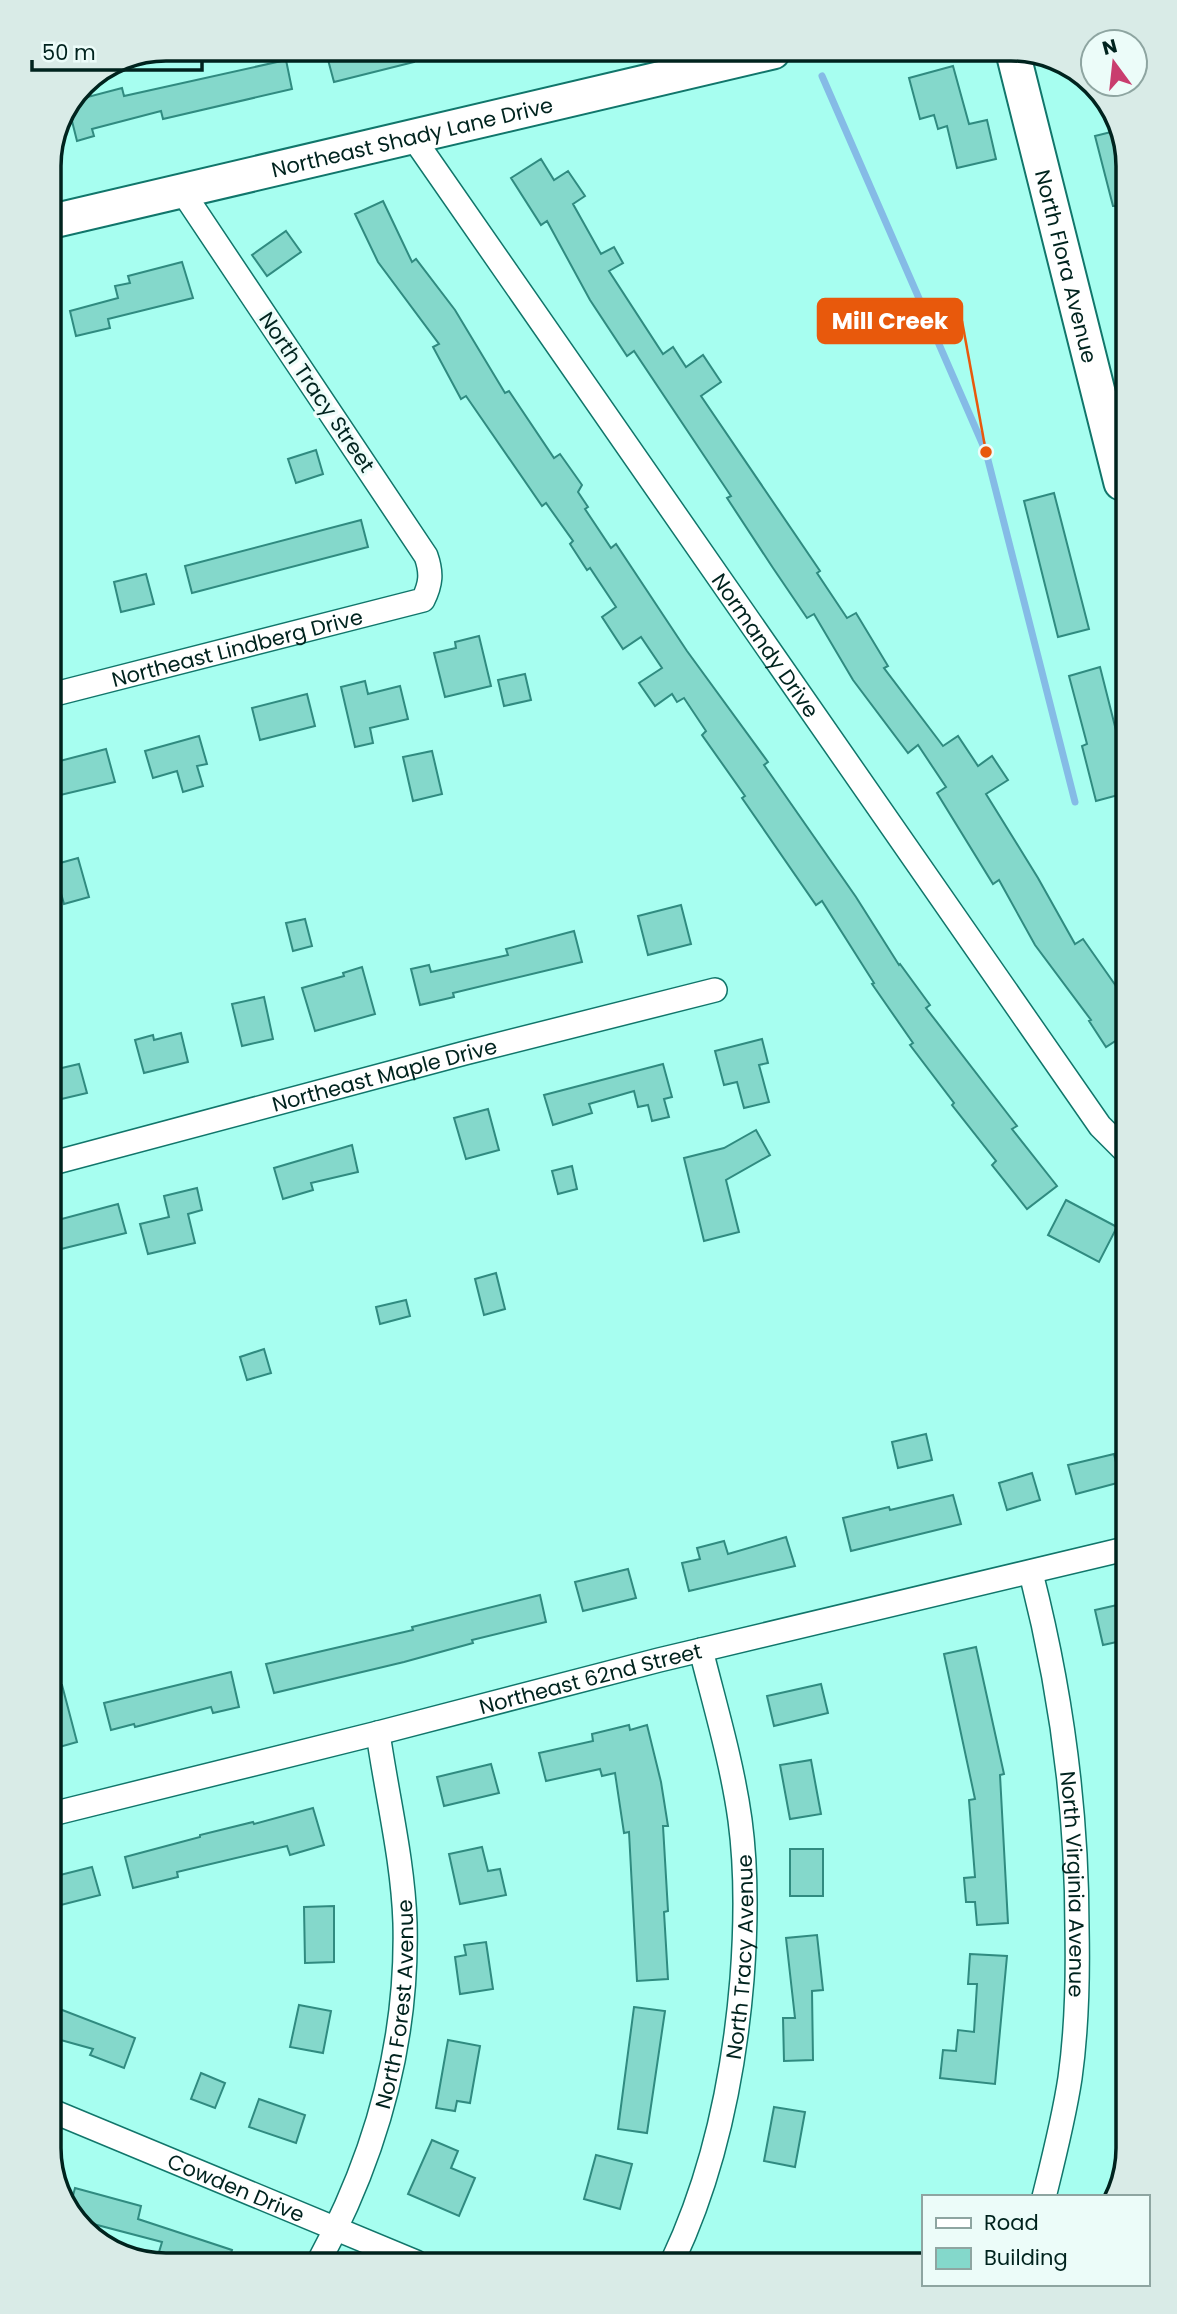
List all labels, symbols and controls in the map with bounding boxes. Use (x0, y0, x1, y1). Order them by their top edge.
scale bar (32, 28, 201, 72)
north arrow (1079, 28, 1149, 98)
text: N (1099, 32, 1120, 62)
text: 50 m (42, 38, 96, 67)
street label: Northeast Shady Lane Drive (268, 90, 556, 184)
street label: North Flora Avenue (1028, 166, 1105, 366)
callout: Mill Creek (818, 299, 962, 343)
text: Mill Creek (832, 305, 949, 337)
street label: North Tracy Street (252, 306, 382, 478)
street label: Normandy Drive (705, 567, 826, 723)
street label: Northeast Lindberg Drive (108, 602, 366, 693)
street label: Northeast Maple Drive (269, 1031, 500, 1118)
street label: Northeast 62nd Street (476, 1636, 705, 1721)
street label: North Virginia Avenue (1054, 1769, 1092, 1998)
street label: North Tracy Avenue (718, 1853, 760, 2061)
street label: North Forest Avenue (367, 1899, 420, 2112)
street label: Cowden Drive (163, 2146, 309, 2229)
legend (922, 2195, 1149, 2286)
text: Road (984, 2208, 1039, 2237)
text: Building (984, 2243, 1068, 2272)

